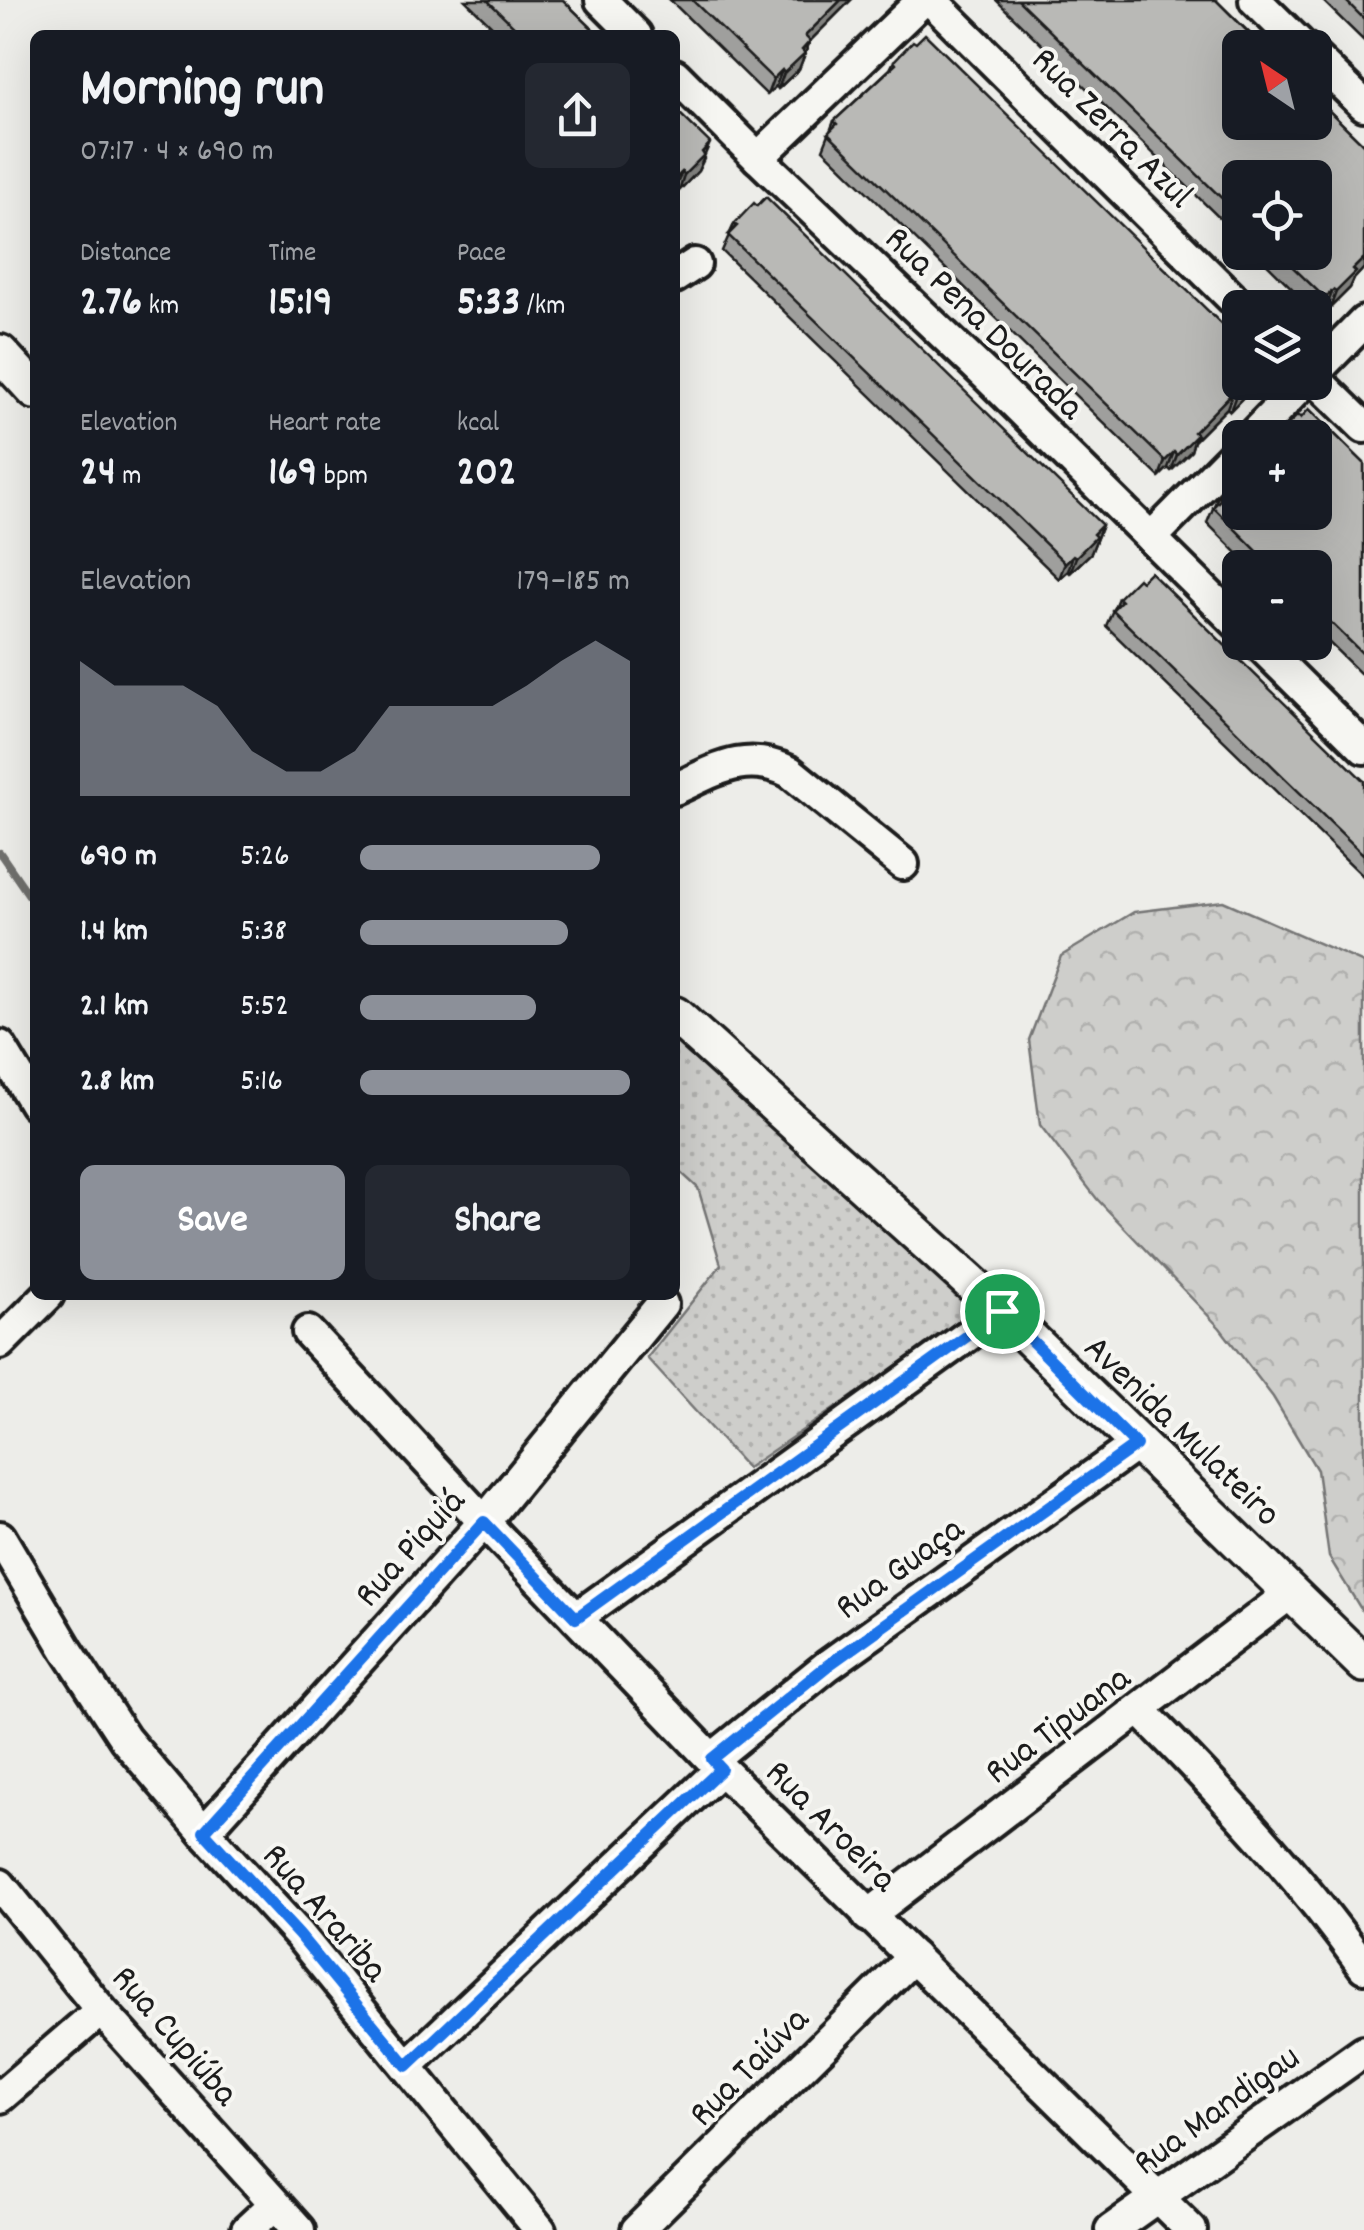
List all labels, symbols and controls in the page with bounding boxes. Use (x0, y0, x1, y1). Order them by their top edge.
north arrow (1222, 30, 1332, 140)
map controls (1222, 30, 1332, 660)
street label: Rua Zerra Azul (1016, 36, 1204, 224)
text: Morning run (80, 53, 324, 132)
button: share (525, 63, 630, 168)
text: 07:17 · 4 × 690 m (80, 130, 274, 176)
button: locate (1222, 160, 1332, 270)
street label: Rua Pena Dourada (870, 215, 1096, 436)
text: Distance (80, 235, 171, 275)
text: Time (268, 235, 316, 275)
text: Pace (457, 235, 506, 275)
text: 2.76 (80, 275, 142, 335)
text: 15:19 (268, 275, 332, 335)
text: 5:33 (457, 275, 520, 335)
text: km (142, 288, 179, 328)
text: /km (520, 288, 565, 328)
button: layers (1222, 290, 1332, 400)
text: Elevation (80, 405, 177, 445)
text: Heart rate (268, 405, 381, 445)
text: kcal (457, 405, 499, 445)
button: + (1222, 420, 1332, 530)
text: 24 (80, 445, 116, 505)
text: 169 (268, 445, 317, 505)
text: 202 (457, 445, 516, 505)
text: m (116, 458, 141, 498)
text: bpm (317, 458, 368, 498)
button: − (1222, 550, 1332, 660)
text: Elevation (80, 560, 191, 606)
text: 179–185 m (516, 560, 630, 606)
text: 690 m (80, 835, 157, 881)
text: 5:26 (240, 835, 290, 881)
text: 1.4 km (80, 910, 148, 956)
text: 5:38 (240, 910, 287, 956)
text: 2.1 km (80, 985, 149, 1031)
text: 5:52 (240, 985, 289, 1031)
text: 2.8 km (80, 1060, 155, 1106)
text: 5:16 (240, 1060, 283, 1106)
button: Save (80, 1165, 345, 1280)
button: Share (365, 1165, 630, 1280)
pin (960, 1269, 1045, 1354)
icon: arrive (975, 1284, 1030, 1339)
street label: Avenida Mulateiro (1069, 1324, 1291, 1542)
street label: Rua Piquiá (343, 1477, 481, 1622)
street label: Rua Guaça (825, 1504, 978, 1636)
street label: Rua Tipuana (975, 1653, 1145, 1801)
street label: Rua Aroeira (750, 1749, 909, 1908)
street label: Rua Arariba (247, 1833, 400, 1997)
street label: Rua Cupiúba (96, 1955, 251, 2121)
street label: Rua Taiúva (678, 1995, 825, 2142)
street label: Rua Mandigau (1123, 2033, 1313, 2192)

